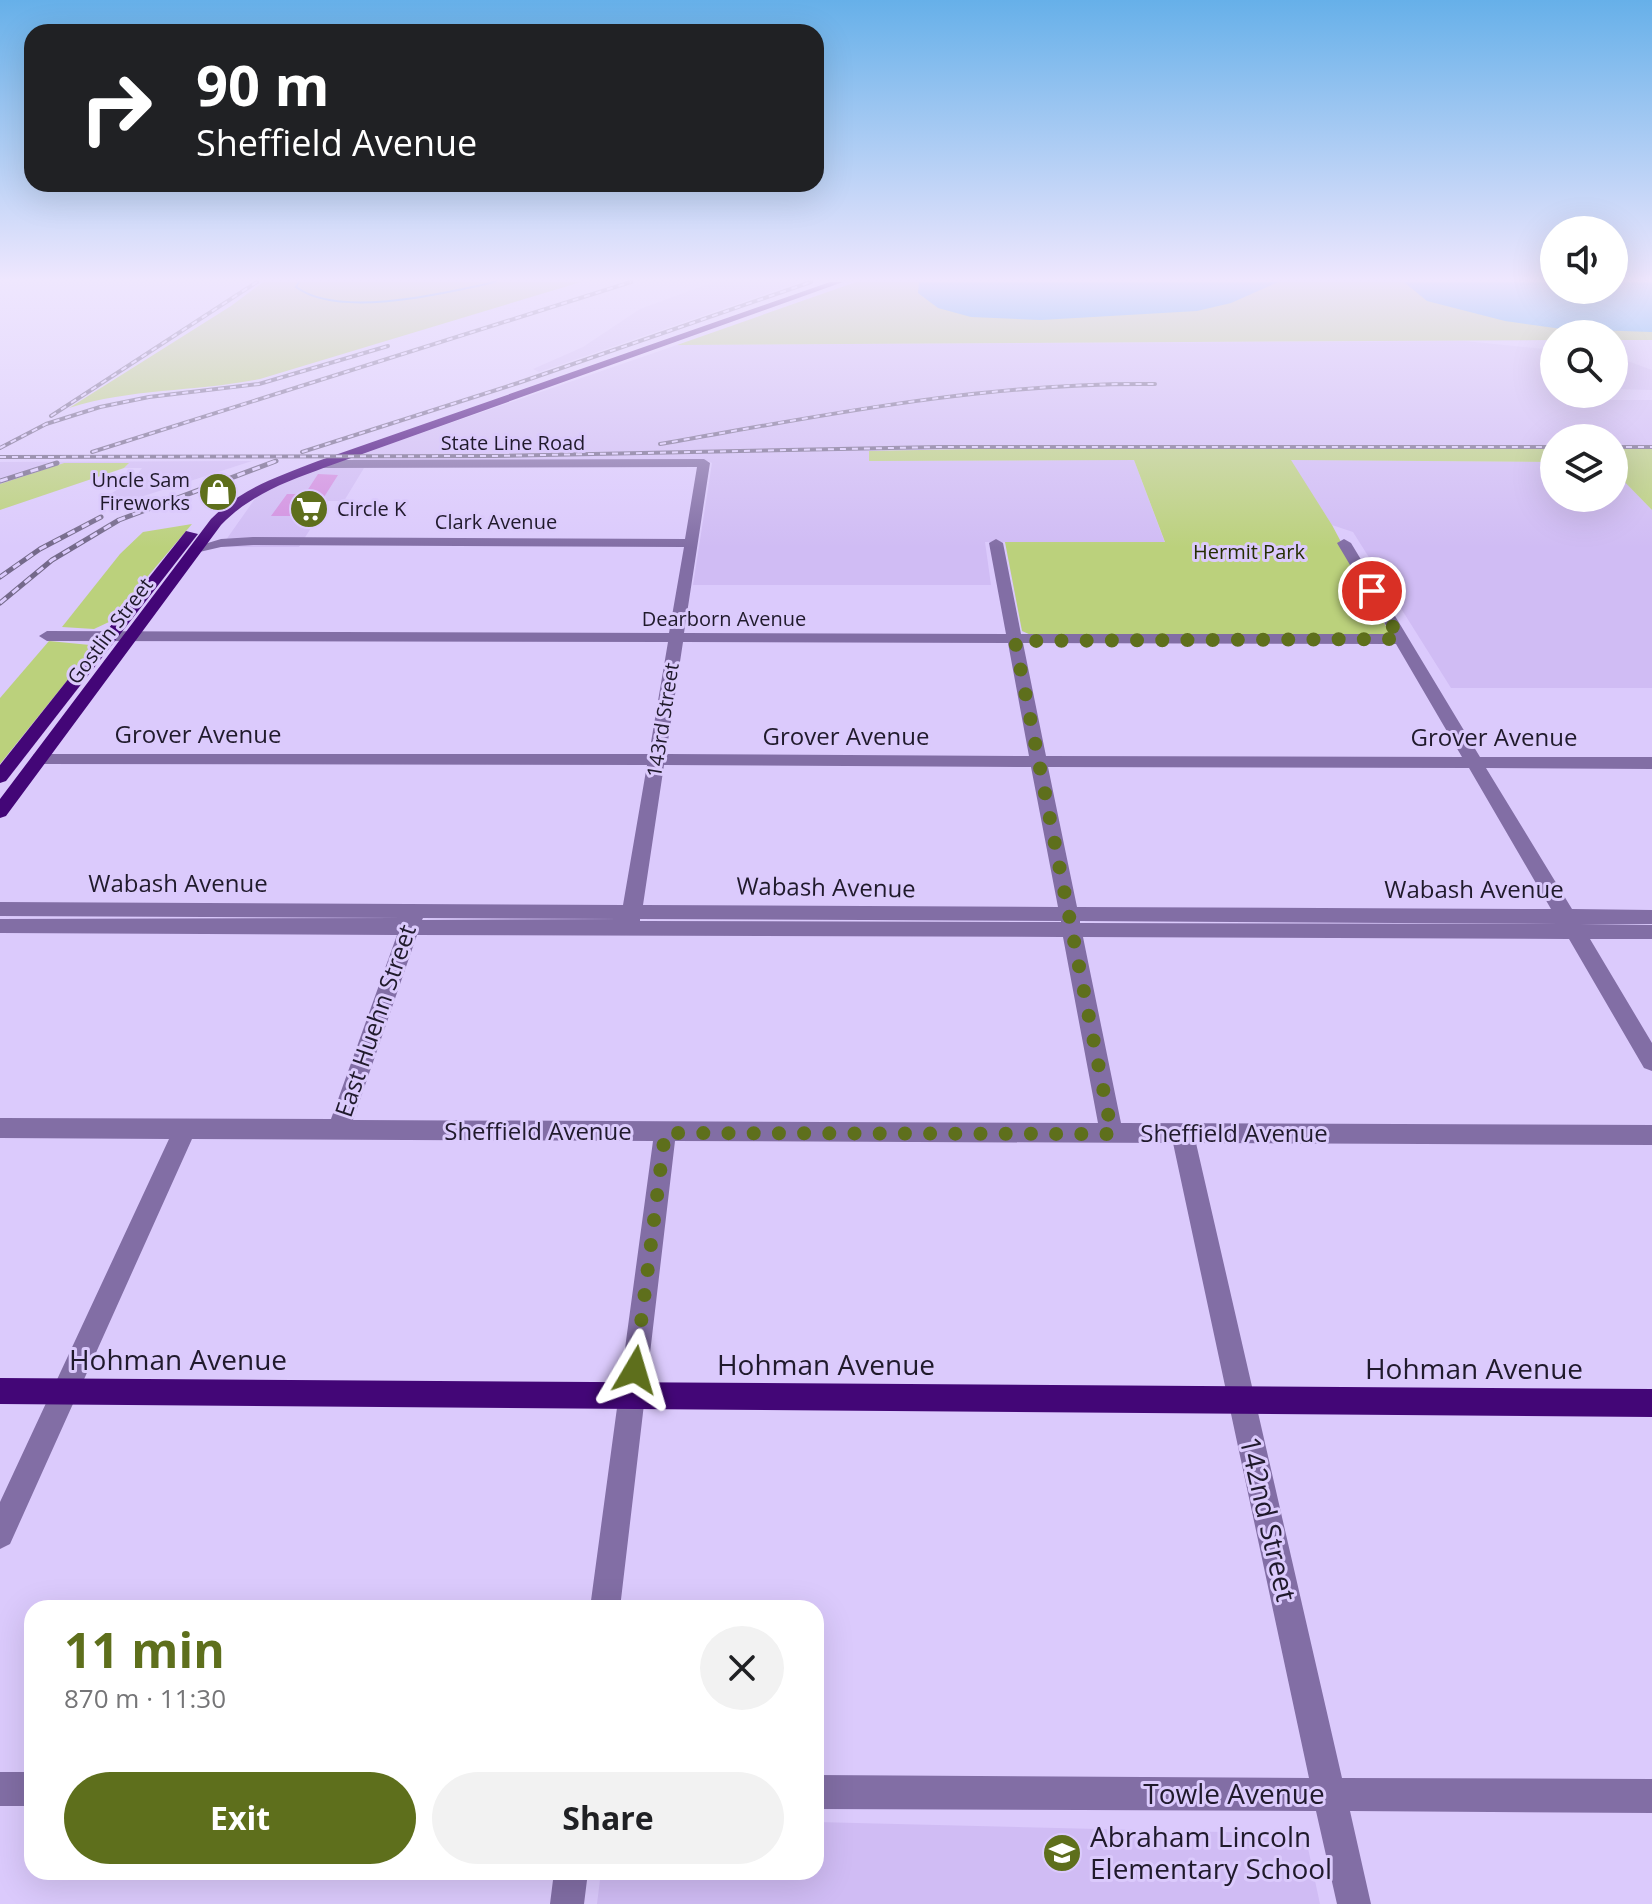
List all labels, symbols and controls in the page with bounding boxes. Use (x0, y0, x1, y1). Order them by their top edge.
text: 90 m (196, 46, 330, 122)
icon: right (64, 56, 168, 160)
text: Sheffield Avenue (196, 118, 477, 167)
map controls (1540, 216, 1628, 512)
button: sound (1540, 216, 1628, 304)
button: search (1540, 320, 1628, 408)
button: layers (1540, 424, 1628, 512)
street label: State Line Road (441, 429, 585, 456)
place label: Uncle Sam Fireworks (92, 466, 190, 516)
shop icon: Uncle Sam Fireworks (197, 471, 239, 513)
supermarket icon: Circle K (288, 488, 330, 530)
place label: Circle K (337, 495, 407, 522)
street label: Clark Avenue (435, 508, 557, 535)
park label: Hermit Park (1193, 538, 1305, 565)
pin (1338, 557, 1406, 625)
icon: arrive (1350, 569, 1394, 613)
street label: Gostlin Street (61, 572, 158, 689)
street label: Dearborn Avenue (642, 605, 806, 632)
street label: 143rd Street (640, 661, 685, 779)
street label: Grover Avenue (115, 717, 281, 750)
street label: Grover Avenue (763, 719, 929, 752)
street label: Grover Avenue (1411, 720, 1577, 753)
street label: Wabash Avenue (88, 866, 268, 899)
street label: Wabash Avenue (736, 868, 916, 905)
street label: Wabash Avenue (1384, 872, 1564, 905)
street label: East Huehn Street (326, 920, 423, 1121)
street label: Sheffield Avenue (444, 1114, 632, 1147)
street label: Sheffield Avenue (1140, 1116, 1328, 1149)
position arrow (593, 1328, 677, 1412)
street label: Hohman Avenue (69, 1340, 287, 1378)
street label: Hohman Avenue (717, 1345, 935, 1383)
street label: Hohman Avenue (1365, 1349, 1583, 1387)
street label: 142nd Street (1232, 1433, 1306, 1605)
text: 11 min (64, 1617, 225, 1682)
button: close (700, 1626, 784, 1710)
text: 870 m · 11:30 (64, 1680, 226, 1716)
button: Exit (64, 1772, 416, 1864)
button: Share (432, 1772, 784, 1864)
street label: Towle Avenue (1143, 1774, 1325, 1812)
place label: Abraham Lincoln Elementary School (1090, 1817, 1332, 1887)
school or university icon: Abraham Lincoln Elementary School (1041, 1832, 1083, 1874)

